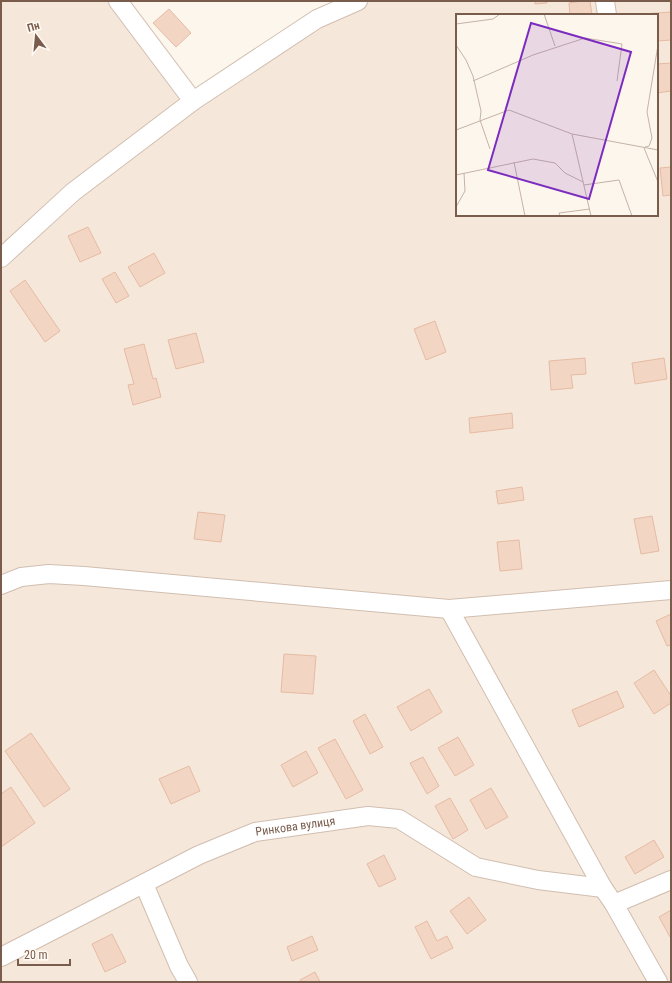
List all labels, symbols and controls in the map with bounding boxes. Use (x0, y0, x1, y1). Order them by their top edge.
inset map (456, 14, 658, 216)
north arrow (16, 16, 56, 56)
text: Пн (26, 19, 41, 35)
street label: Ринкова вулиця (255, 814, 336, 839)
scale bar (18, 941, 70, 967)
text: 20 m (24, 948, 48, 962)

